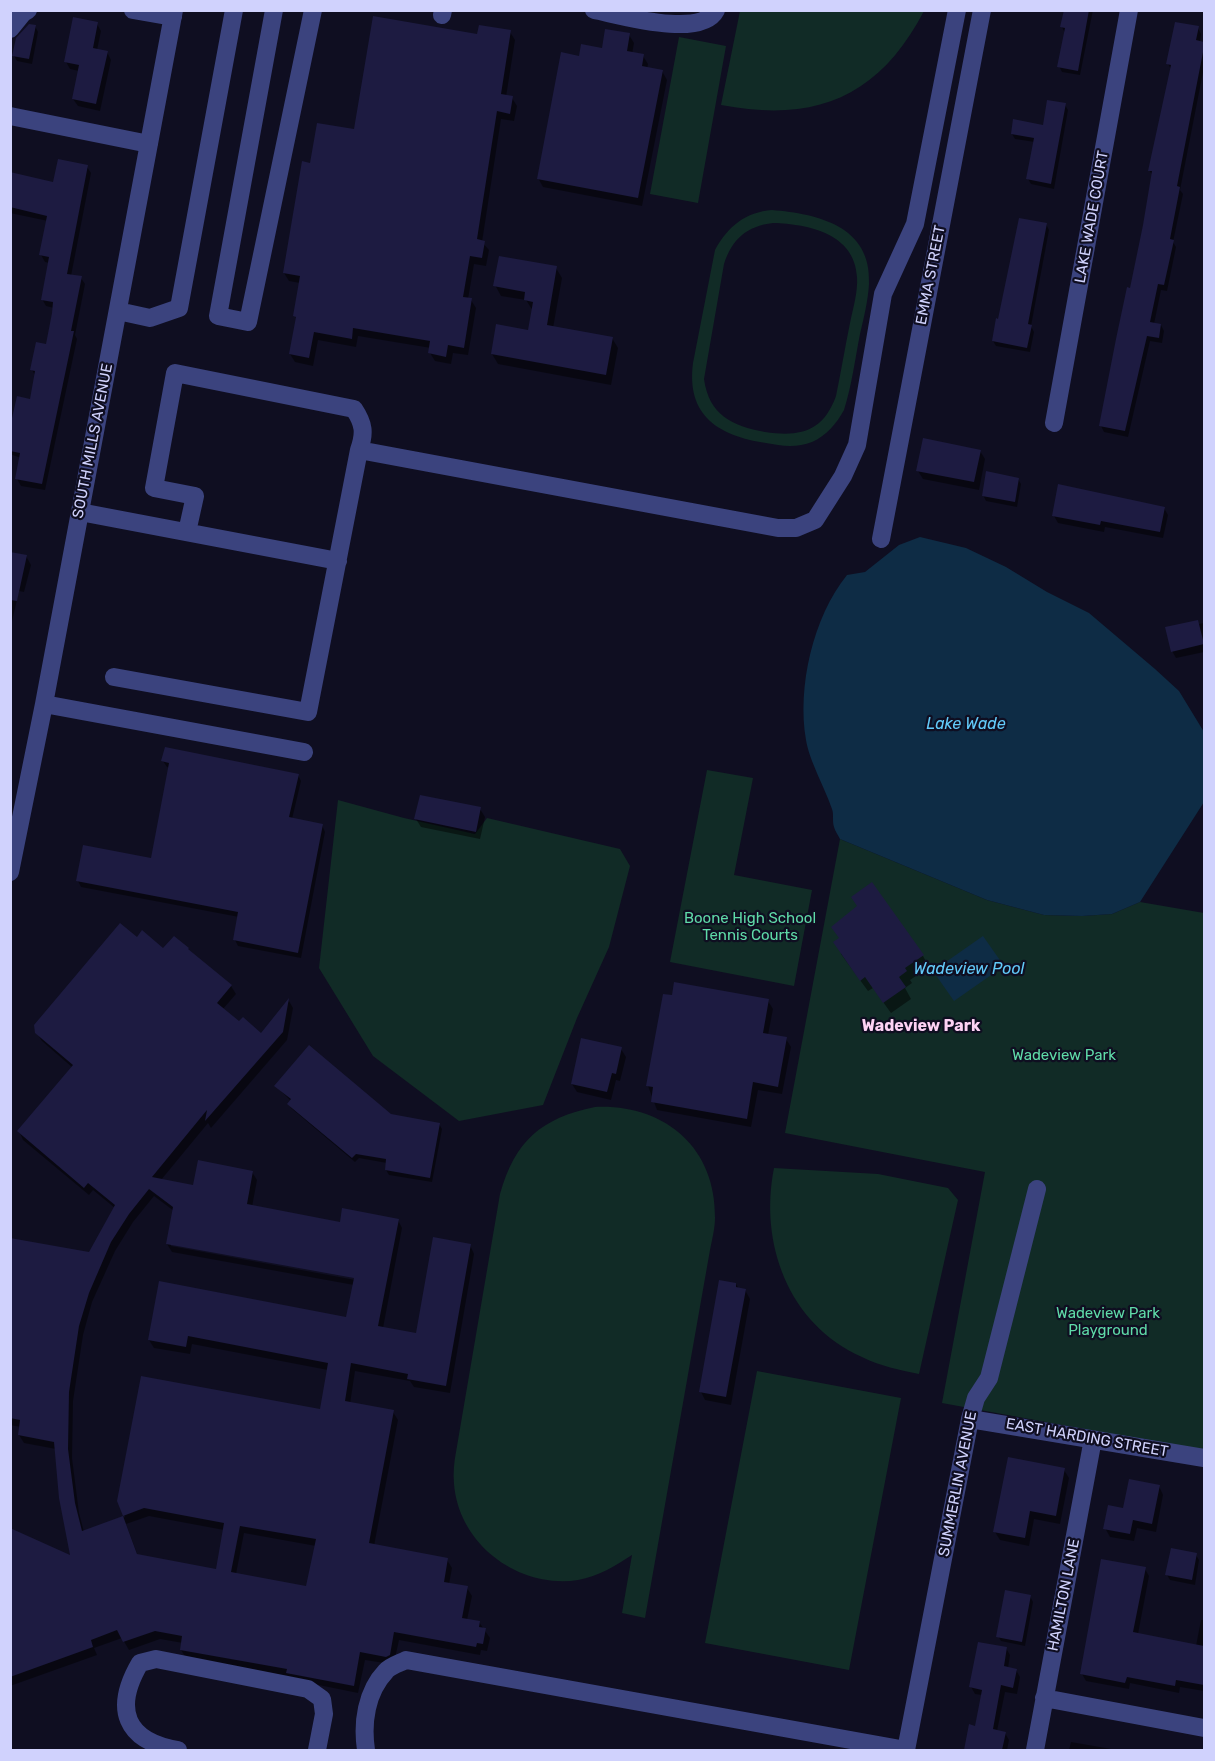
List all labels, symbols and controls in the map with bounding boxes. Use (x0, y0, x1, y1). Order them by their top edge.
street label: LAKE WADE COURT (1071, 149, 1113, 285)
street label: EMMA STREET (913, 224, 949, 326)
street label: SOUTH MILLS AVENUE (69, 362, 117, 520)
water label: Lake Wade (926, 714, 1006, 734)
park label: Boone High School Tennis Courts (684, 910, 816, 945)
water label: Wadeview Pool (914, 959, 1024, 979)
district label: Wadeview Park (862, 1016, 980, 1036)
park label: Wadeview Park (1012, 1047, 1116, 1065)
park label: Wadeview Park Playground (1056, 1305, 1160, 1340)
street label: SUMMERLIN AVENUE (935, 1410, 981, 1558)
street label: EAST HARDING STREET (1004, 1415, 1170, 1461)
street label: HAMILTON LANE (1044, 1537, 1084, 1653)

